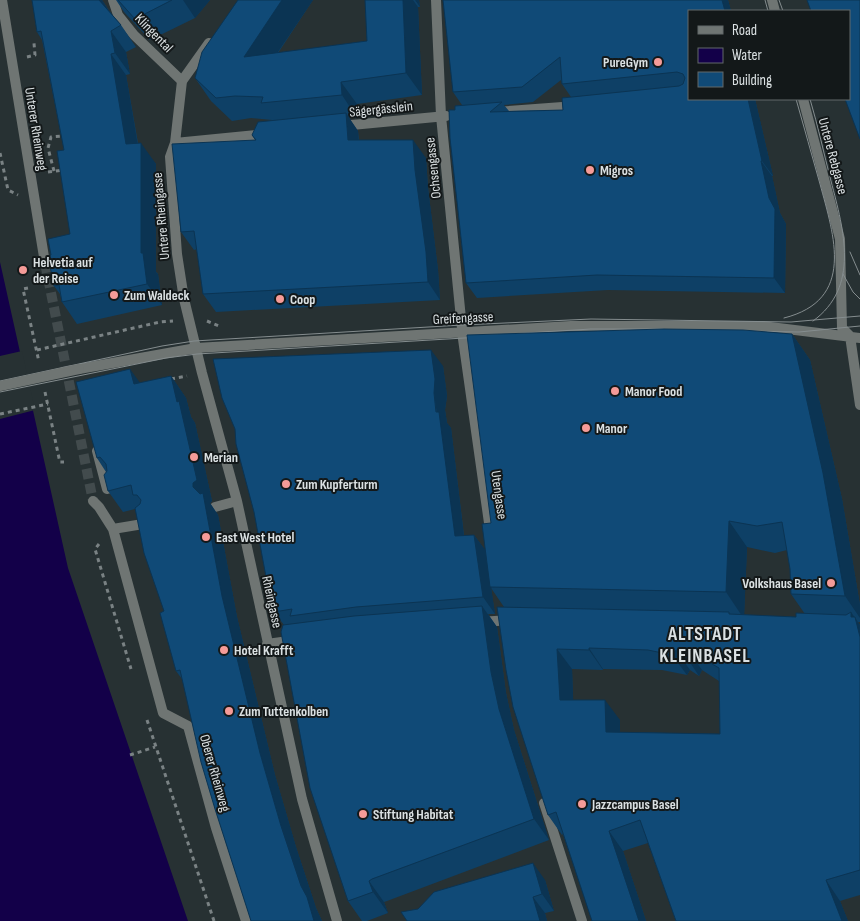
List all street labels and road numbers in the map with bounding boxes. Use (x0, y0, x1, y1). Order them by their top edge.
street label: Klingental (131, 10, 177, 56)
street label: Unterer Rheinweg (21, 86, 51, 172)
street label: Sägergässlein (348, 97, 414, 121)
street label: Untere Rebgasse (815, 116, 851, 196)
street label: Ochsengasse (421, 137, 445, 199)
street label: Untere Rheingasse (149, 172, 173, 260)
street label: Greifengasse (432, 308, 494, 328)
street label: Utengasse (487, 470, 511, 520)
street label: Rheingasse (258, 574, 286, 630)
street label: Oberer Rheinweg (196, 732, 234, 814)

